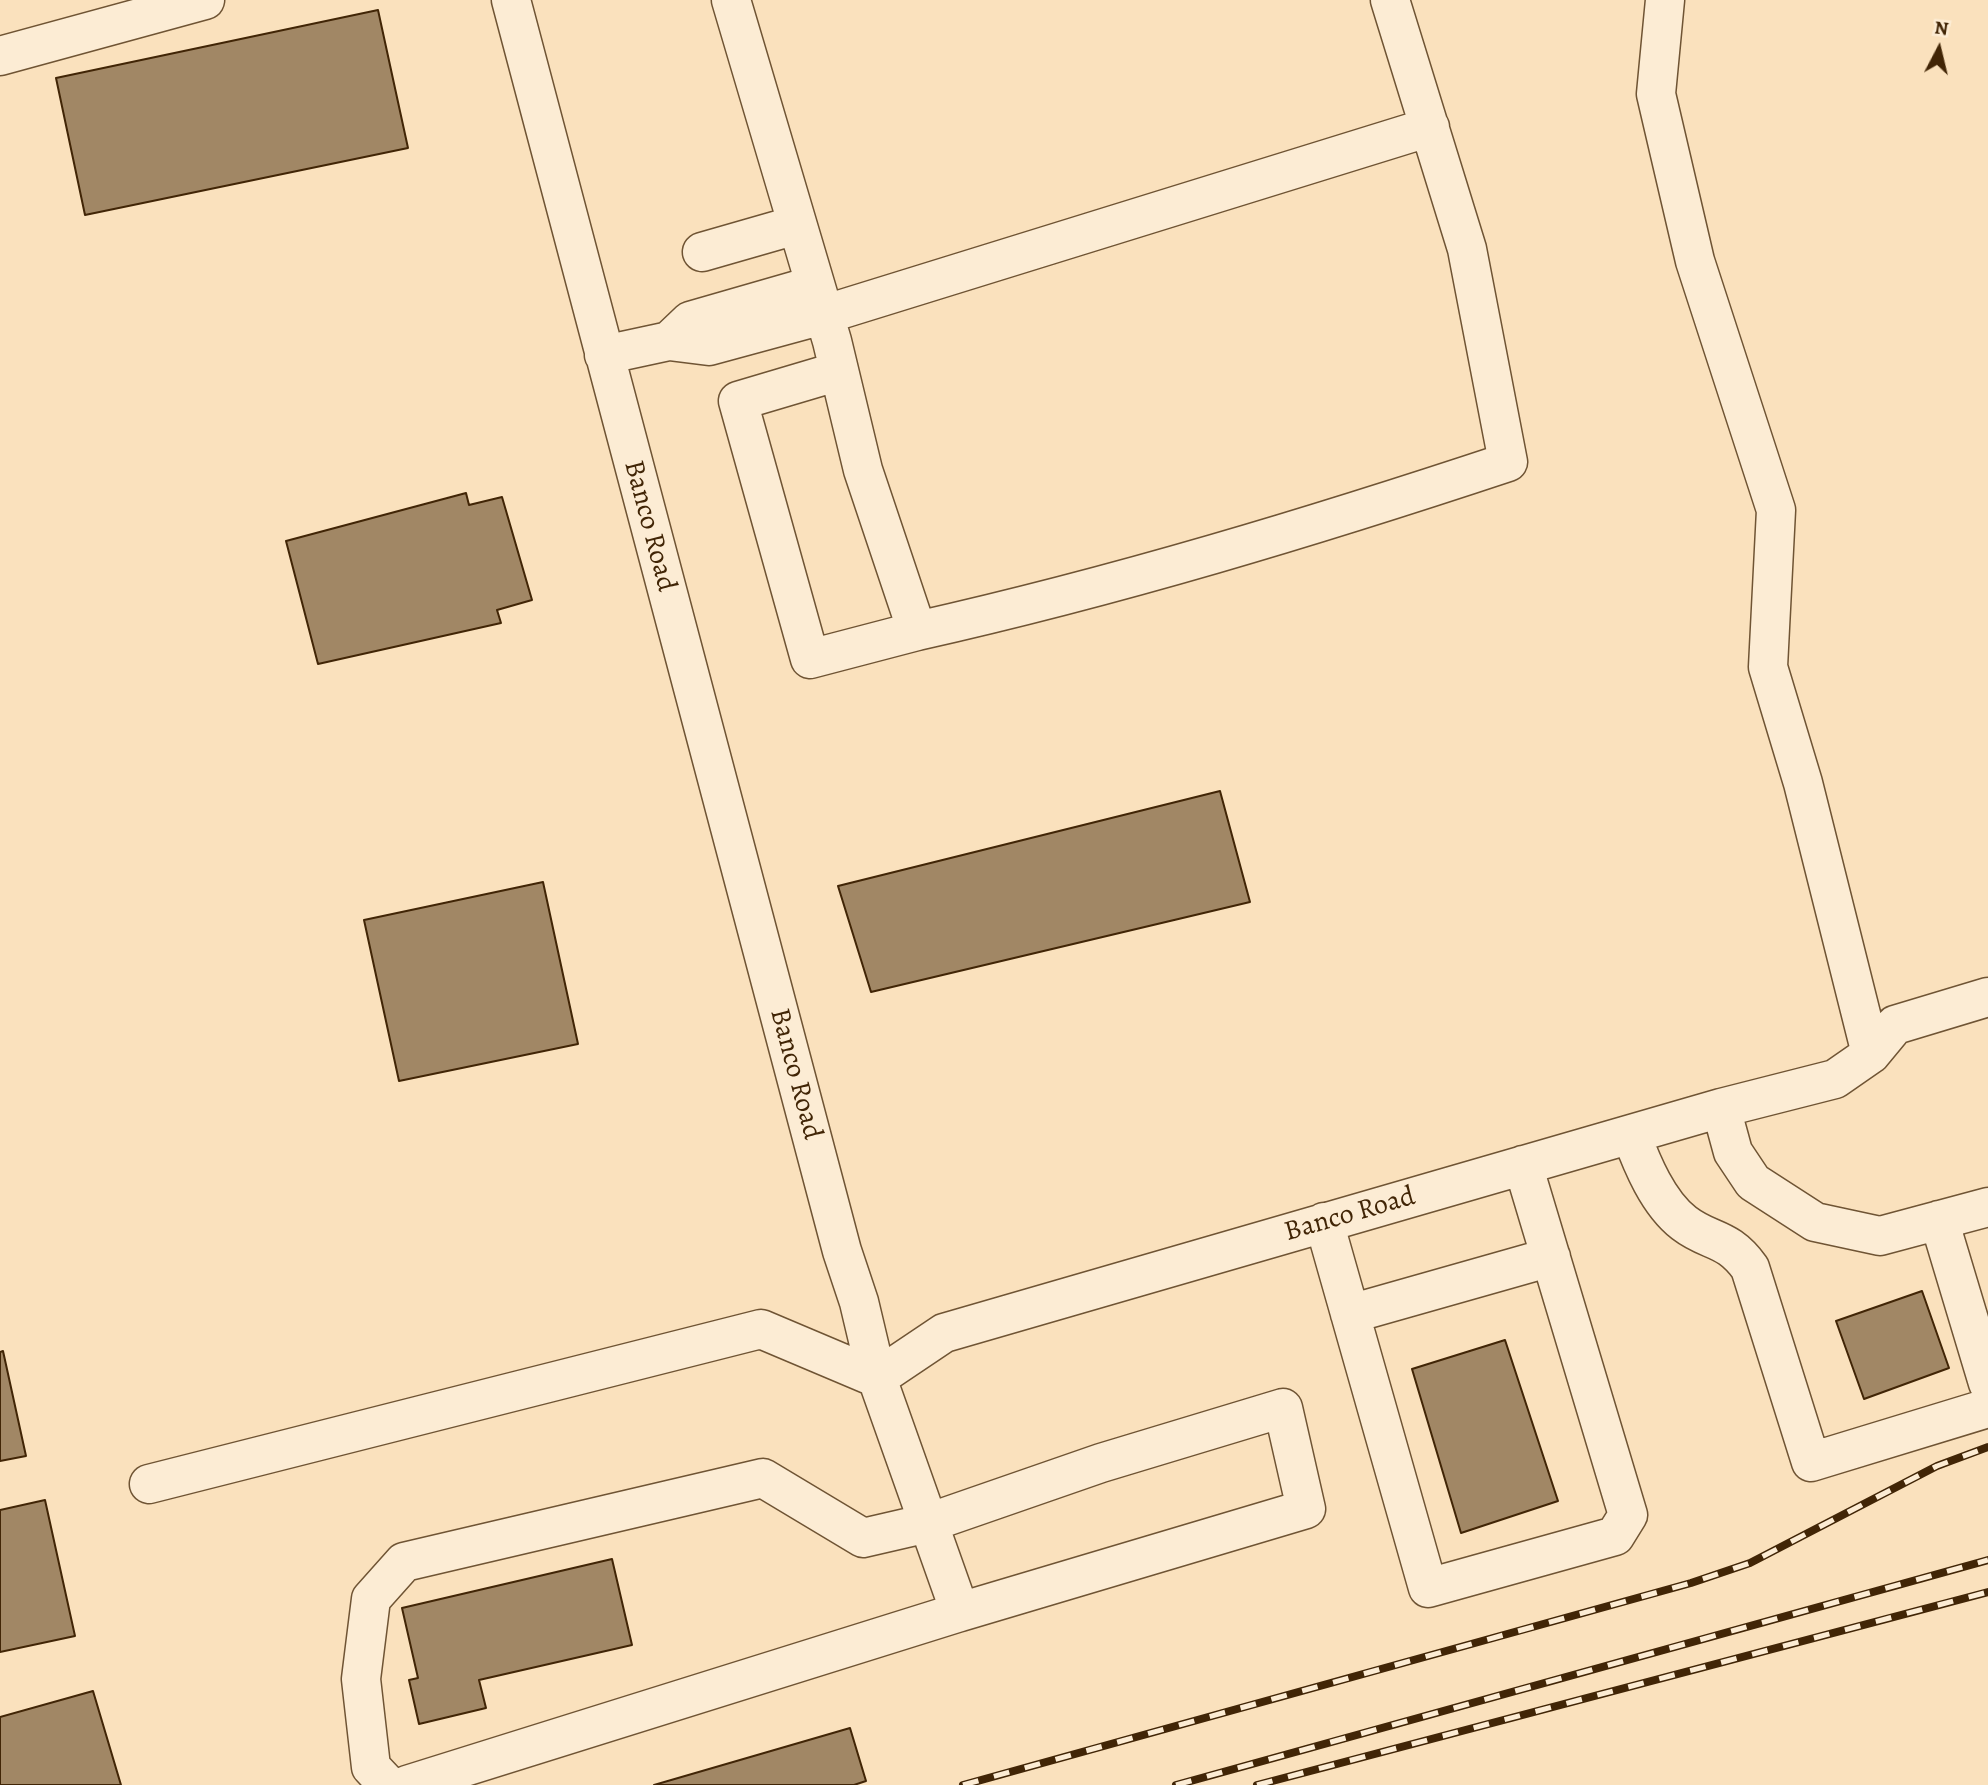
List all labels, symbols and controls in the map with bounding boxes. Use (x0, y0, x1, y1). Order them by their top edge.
north arrow (1904, 14, 1974, 84)
text: N (1933, 14, 1950, 42)
street label: Banco Road (615, 457, 683, 595)
street label: Banco Road (761, 1005, 829, 1143)
street label: Banco Road (1281, 1180, 1419, 1250)

